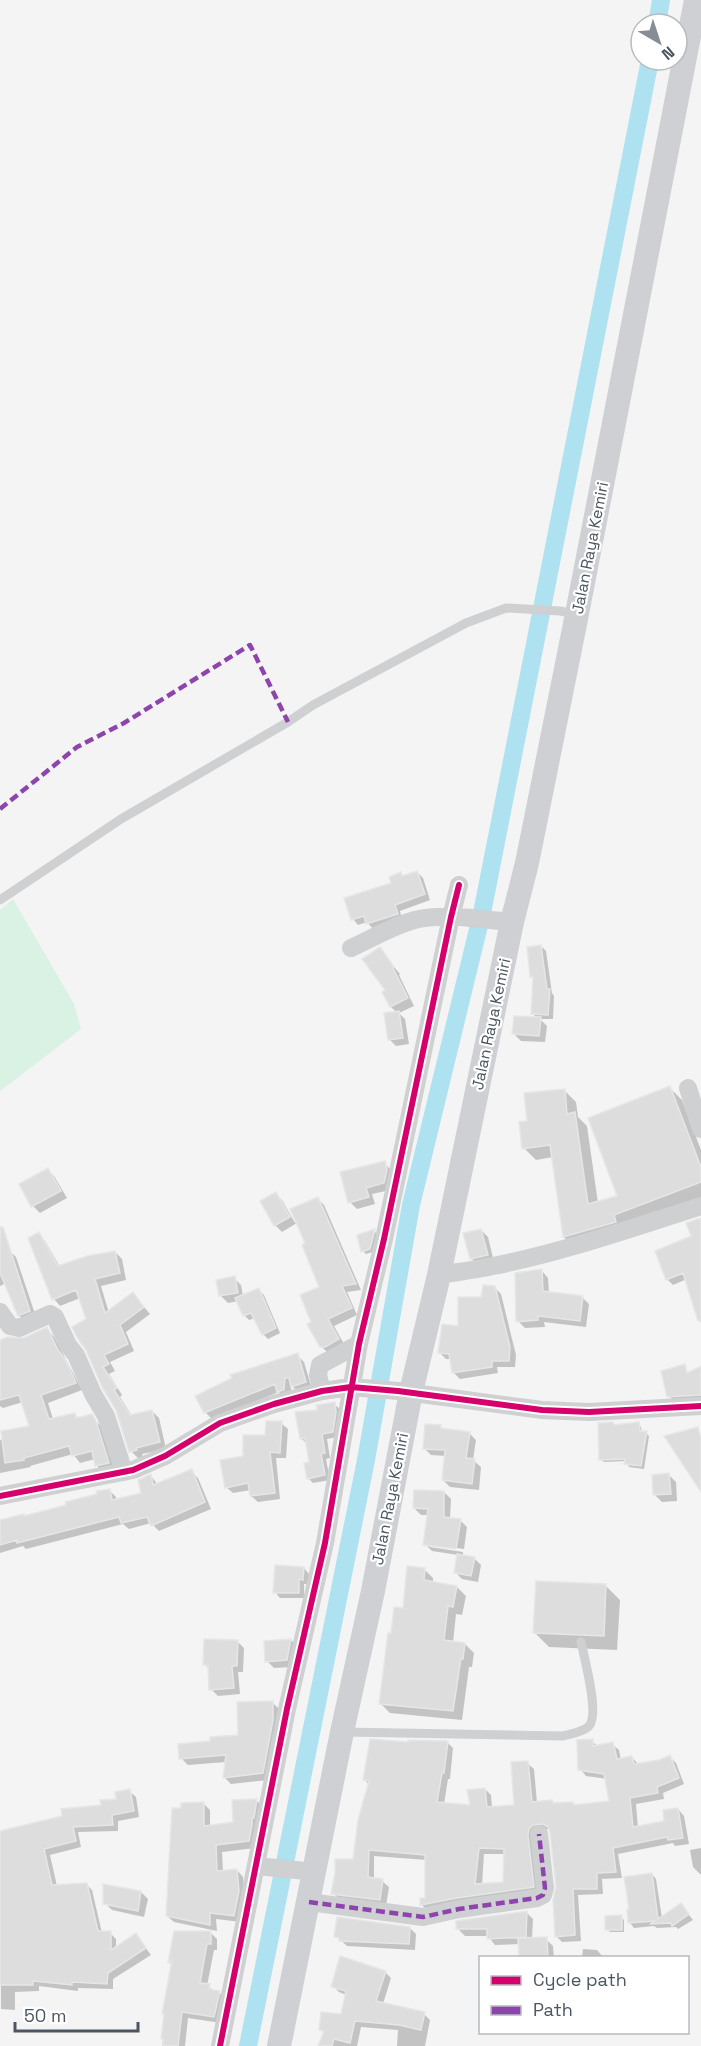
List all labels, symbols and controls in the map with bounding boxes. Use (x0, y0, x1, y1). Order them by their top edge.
north arrow (629, 12, 689, 72)
text: N (657, 42, 679, 65)
street label: Jalan Raya Kemiri (567, 480, 613, 616)
street label: Jalan Raya Kemiri (467, 956, 515, 1092)
street label: Jalan Raya Kemiri (367, 1431, 413, 1567)
legend (479, 1956, 689, 2034)
text: Cycle path (533, 1968, 627, 1991)
scale bar (15, 1995, 138, 2033)
text: Path (533, 1998, 573, 2021)
text: 50 m (24, 2004, 66, 2027)

